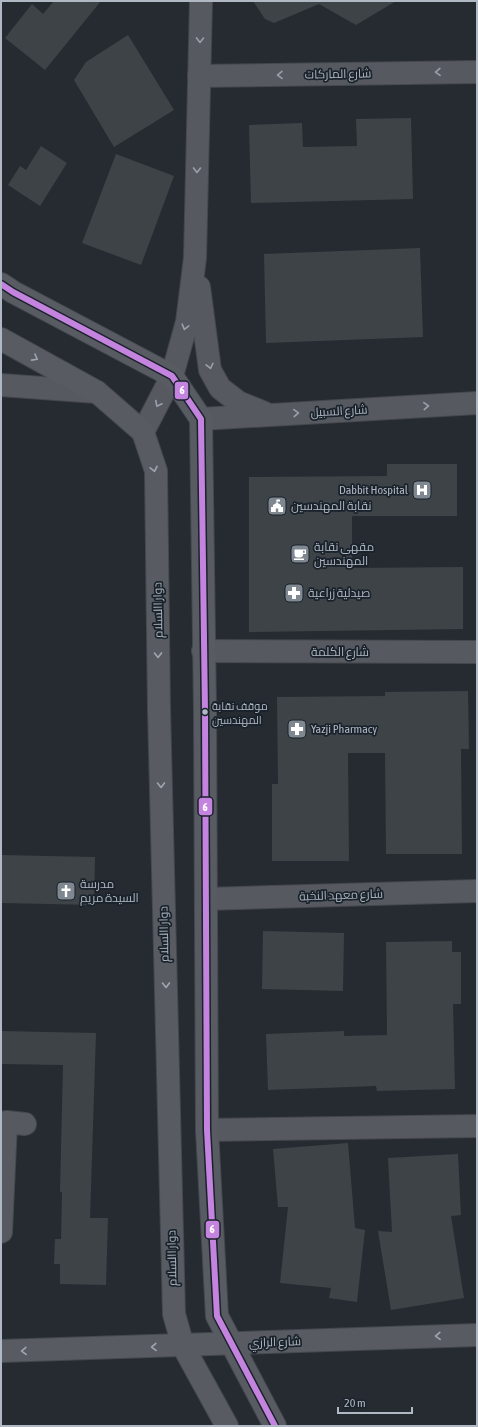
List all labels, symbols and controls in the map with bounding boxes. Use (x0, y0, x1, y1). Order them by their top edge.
one-way arrow (196, 37, 204, 43)
street label: شارع الماركات (305, 66, 372, 83)
one-way arrow (435, 68, 441, 76)
one-way arrow (277, 70, 283, 79)
one-way arrow (193, 167, 201, 173)
one-way arrow (181, 323, 190, 330)
one-way arrow (31, 353, 38, 360)
one-way arrow (206, 363, 214, 370)
line badge: 6 (174, 381, 189, 400)
text: 6 (179, 384, 185, 396)
one-way arrow (155, 399, 162, 407)
one-way arrow (423, 401, 429, 410)
street label: شارع السبيل (310, 403, 368, 420)
one-way arrow (293, 409, 299, 417)
one-way arrow (150, 466, 158, 472)
hospital icon: Dabbit Hospital (411, 479, 433, 501)
place label: Dabbit Hospital (339, 483, 409, 497)
public building icon: نقابة المهندسين (266, 495, 288, 517)
place label: نقابة المهندسين (291, 499, 372, 513)
place label: مقهى نقابة المهندسين (314, 540, 374, 568)
cafe icon: مقهى نقابة المهندسين (289, 543, 311, 565)
street label: دوار االسلام (151, 582, 166, 638)
pharmacy icon: صيدلية زراعية (283, 582, 305, 604)
place label: صيدلية زراعية (308, 586, 370, 600)
street label: شارع الكلمة (311, 645, 369, 660)
one-way arrow (154, 652, 162, 658)
place label: موقف نقابة المهندسين (212, 700, 268, 727)
marker: موقف نقابة المهندسين (200, 707, 210, 717)
pharmacy icon: Yazji Pharmacy (286, 718, 308, 740)
place label: Yazji Pharmacy (311, 722, 377, 736)
one-way arrow (157, 782, 165, 788)
line badge: 6 (198, 797, 213, 816)
text: 6 (202, 801, 208, 813)
place label: مدرسة السيدة مريم (80, 877, 139, 906)
church icon: مدرسة السيدة مريم (55, 880, 77, 902)
street label: شارع معهد النخبة (299, 887, 383, 904)
street label: دوار االسلام (157, 906, 172, 962)
one-way arrow (161, 982, 170, 988)
line badge: 6 (205, 1220, 220, 1239)
text: 6 (209, 1223, 215, 1235)
street label: دوار االسلام (165, 1230, 180, 1286)
one-way arrow (435, 1332, 441, 1340)
street label: شارع الرازي (249, 1334, 301, 1353)
one-way arrow (151, 1342, 157, 1351)
one-way arrow (21, 1346, 27, 1355)
scale bar (338, 1389, 412, 1415)
text: 20 m (344, 1396, 366, 1410)

